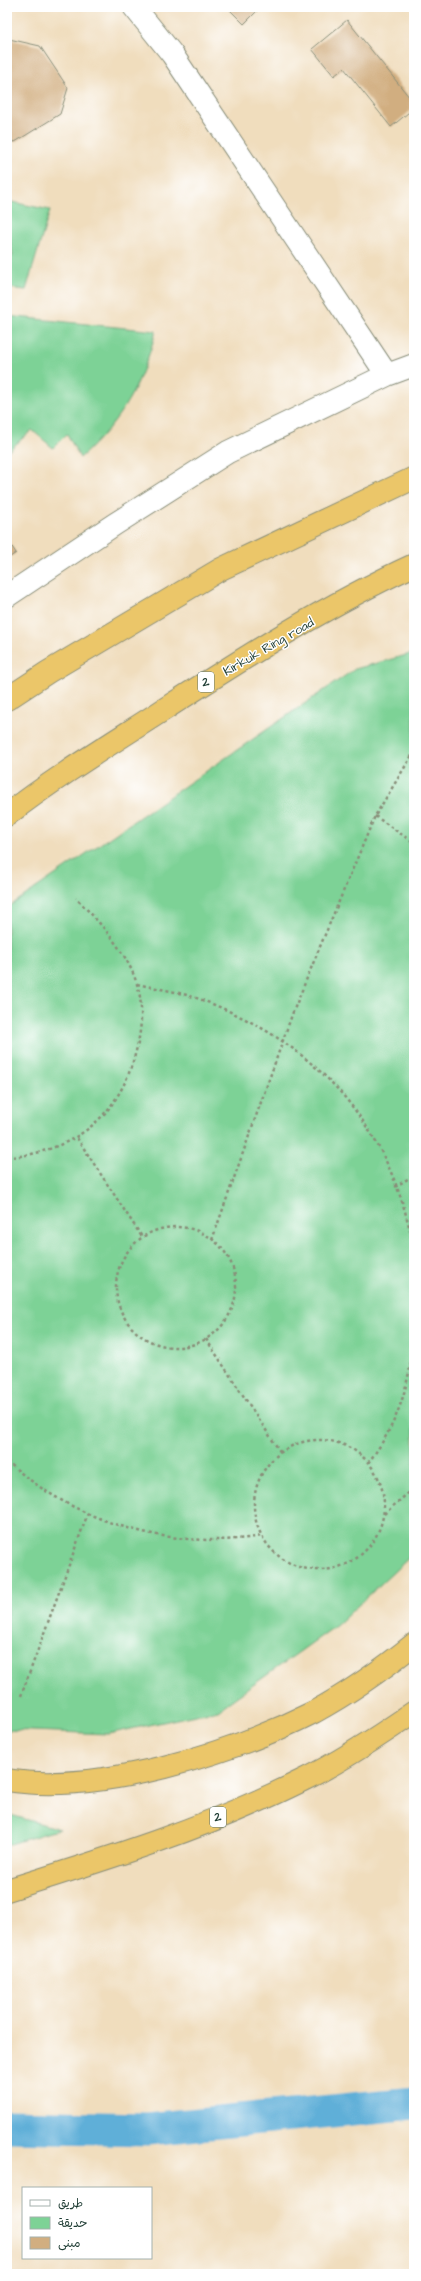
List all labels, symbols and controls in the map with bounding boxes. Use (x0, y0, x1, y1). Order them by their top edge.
street label: Kirkuk Ring road (220, 613, 318, 681)
road number: 2 (198, 672, 214, 692)
road number: 2 (210, 1807, 226, 1827)
legend (22, 2187, 152, 2259)
text: طريق (58, 2195, 83, 2212)
text: حديقة (58, 2215, 87, 2232)
text: مبنى (58, 2235, 81, 2252)

